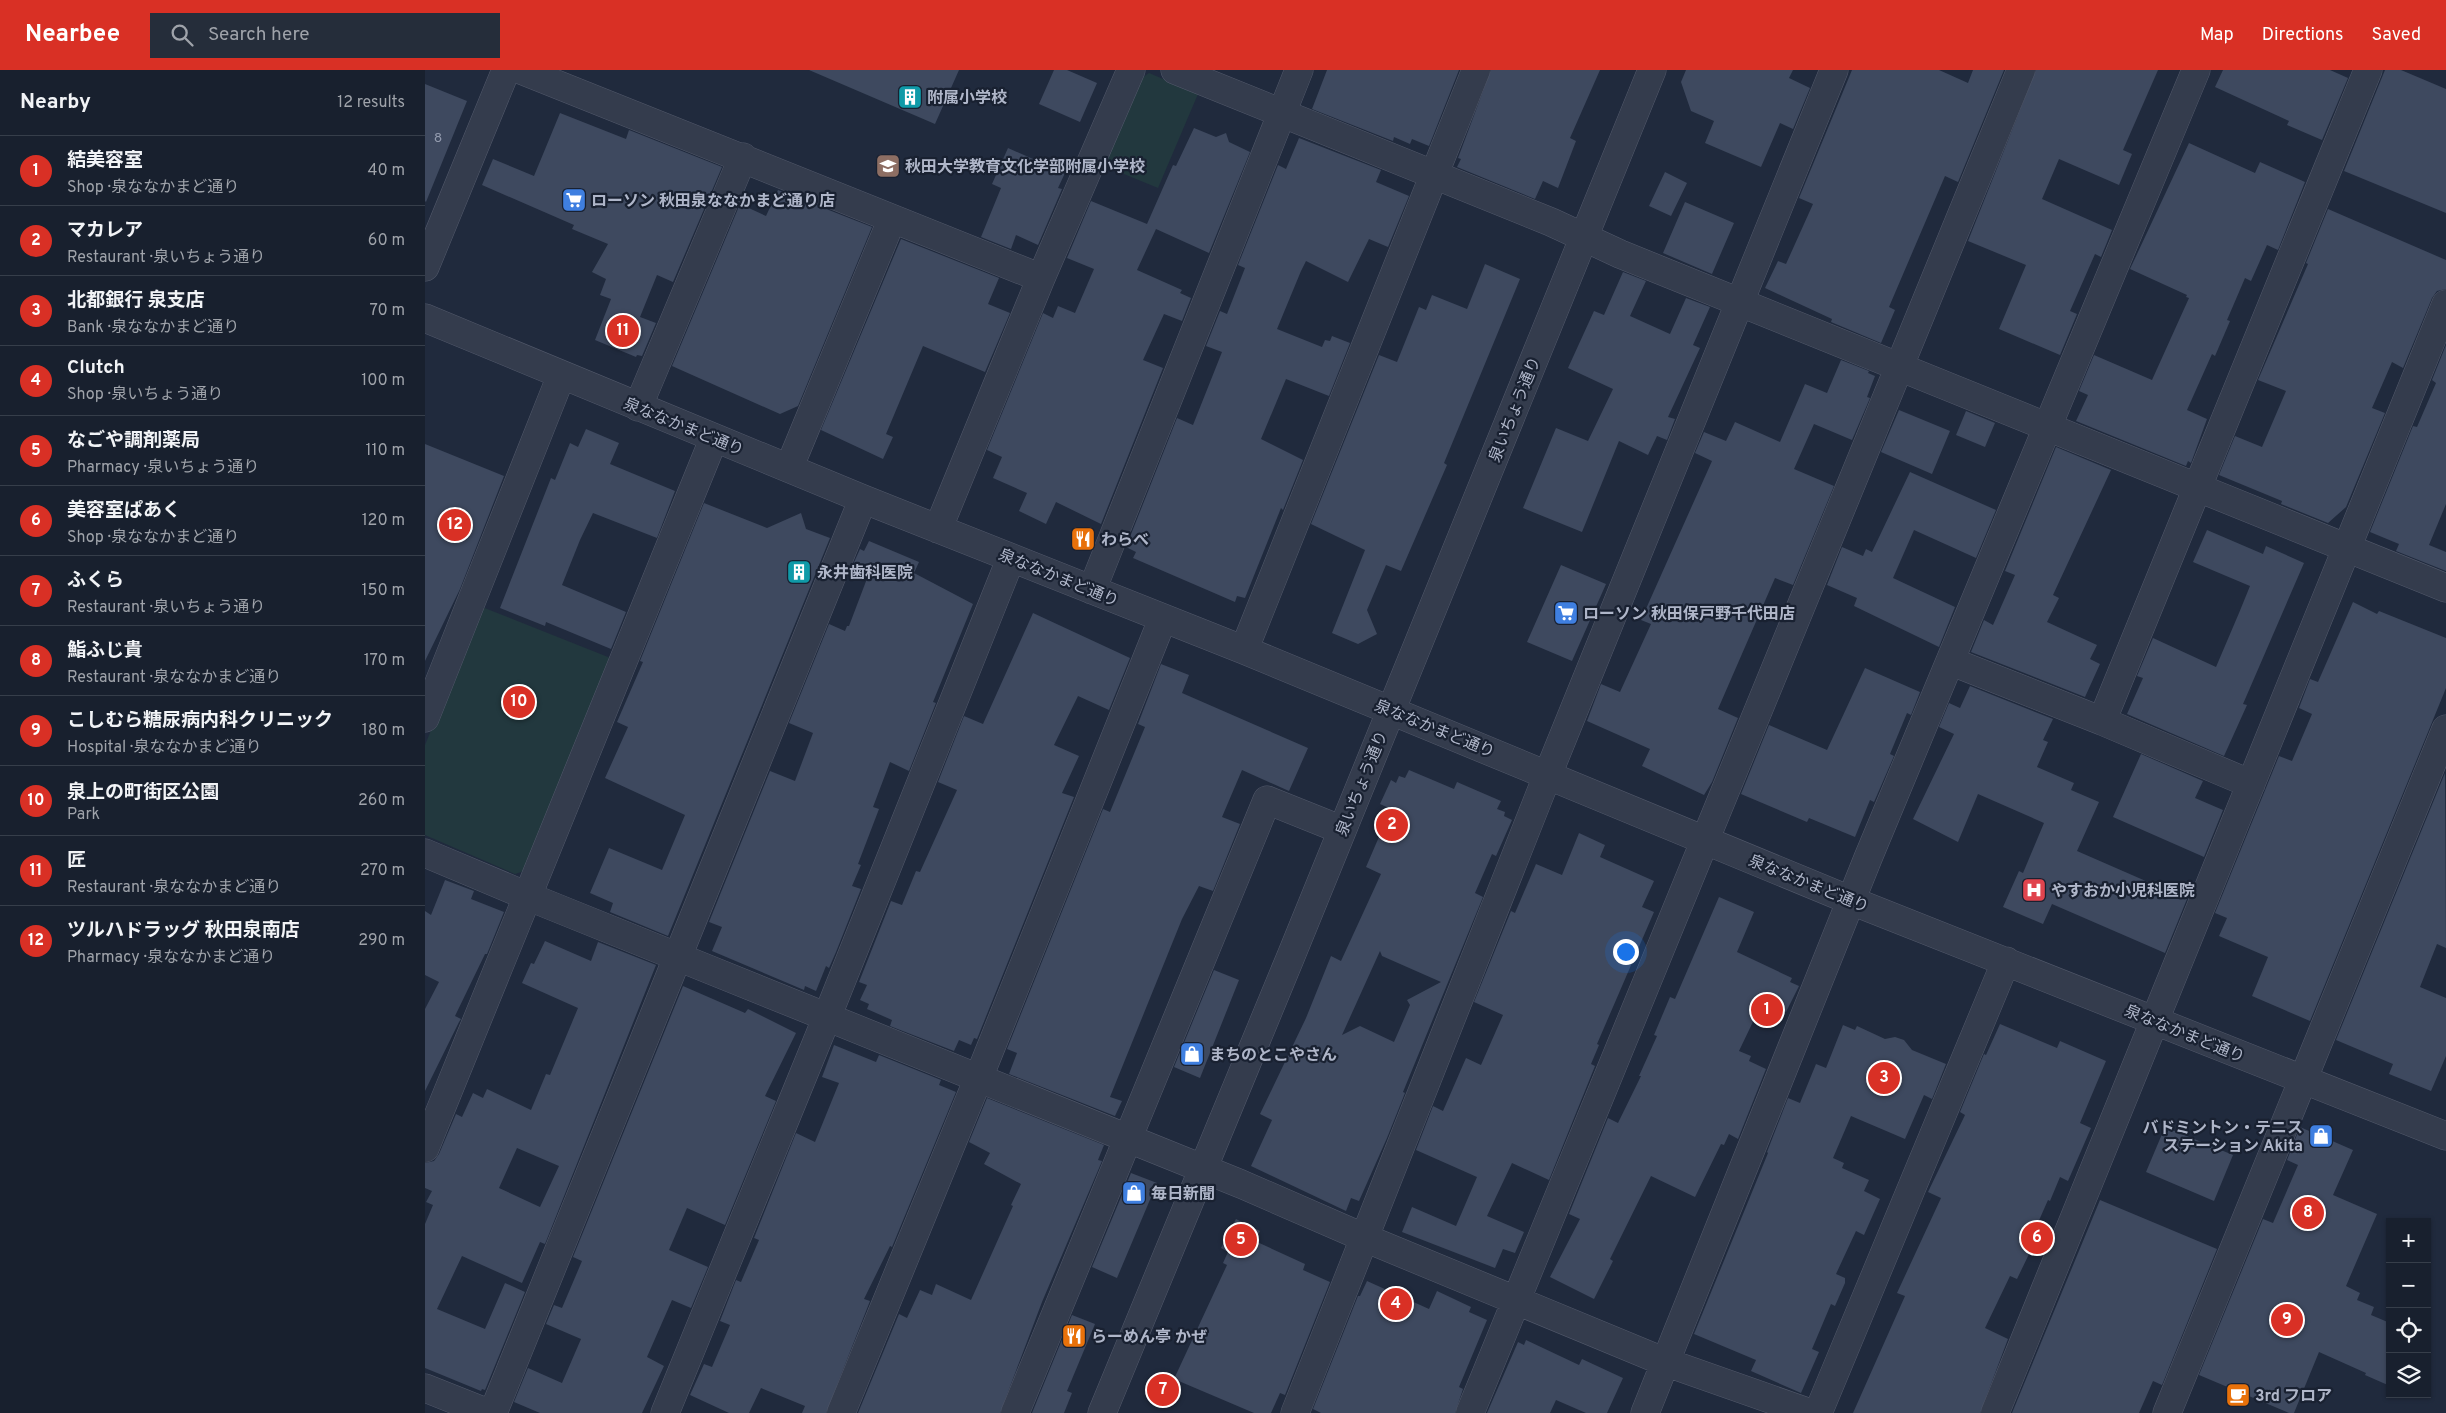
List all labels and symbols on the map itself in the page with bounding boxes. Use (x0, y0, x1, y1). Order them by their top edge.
building icon: 附属小学校 (897, 84, 923, 110)
place label: 附属小学校 (927, 89, 1007, 109)
house number: 8 (434, 130, 442, 147)
school or university icon: 秋田大学教育文化学部附属小学校 (875, 153, 901, 179)
place label: 秋田大学教育文化学部附属小学校 (905, 158, 1145, 178)
supermarket icon: ローソン 秋田泉ななかまど通り店 (561, 187, 587, 213)
place label: ローソン 秋田泉ななかまど通り店 (591, 192, 835, 212)
pin: 11 (607, 312, 639, 350)
street label: 泉いちょう通り (1486, 354, 1546, 465)
street label: 泉ななかまど通り (620, 395, 746, 461)
pin: 12 (439, 506, 471, 544)
restaurant icon: わらべ (1070, 526, 1096, 552)
place label: わらべ (1101, 531, 1149, 551)
street label: 泉ななかまど通り (995, 546, 1121, 612)
building icon: 永井歯科医院 (786, 559, 812, 585)
place label: 永井歯科医院 (817, 563, 913, 584)
supermarket icon: ローソン 秋田保戸野千代田店 (1553, 600, 1579, 626)
place label: ローソン 秋田保戸野千代田店 (1583, 604, 1795, 625)
pin: 10 (503, 683, 535, 721)
street label: 泉ななかまど通り (1371, 697, 1497, 763)
street label: 泉いちょう通り (1333, 728, 1393, 839)
pin: 2 (1376, 806, 1408, 844)
street label: 泉ななかまど通り (1745, 852, 1871, 918)
hospital icon: やすおか小児科医院 (2021, 877, 2047, 903)
place label: やすおか小児科医院 (2051, 882, 2195, 902)
your location (1613, 939, 1639, 965)
pin: 1 (1751, 991, 1783, 1029)
street label: 泉ななかまど通り (2121, 1002, 2247, 1068)
shop icon: まちのとこやさん (1179, 1041, 1205, 1067)
place label: まちのとこやさん (1209, 1046, 1337, 1066)
pin: 3 (1868, 1059, 1900, 1097)
place label: バドミントン・テニス ステーション Akita (2143, 1119, 2303, 1157)
shop icon: バドミントン・テニス ステーション Akita (2308, 1123, 2334, 1149)
shop icon: 毎日新聞 (1121, 1180, 1147, 1206)
place label: 毎日新聞 (1151, 1185, 1215, 1205)
pin: 8 (2292, 1194, 2324, 1232)
pin: 6 (2021, 1219, 2053, 1257)
pin: 5 (1225, 1221, 1257, 1259)
pin: 4 (1380, 1285, 1412, 1323)
pin: 9 (2271, 1301, 2303, 1339)
restaurant icon: らーめん亭 かぜ (1061, 1323, 1087, 1349)
place label: らーめん亭 かぜ (1091, 1328, 1207, 1348)
pin: 7 (1147, 1371, 1179, 1409)
cafe icon: 3rd フロア (2225, 1382, 2251, 1408)
place label: 3rd フロア (2255, 1387, 2332, 1407)

